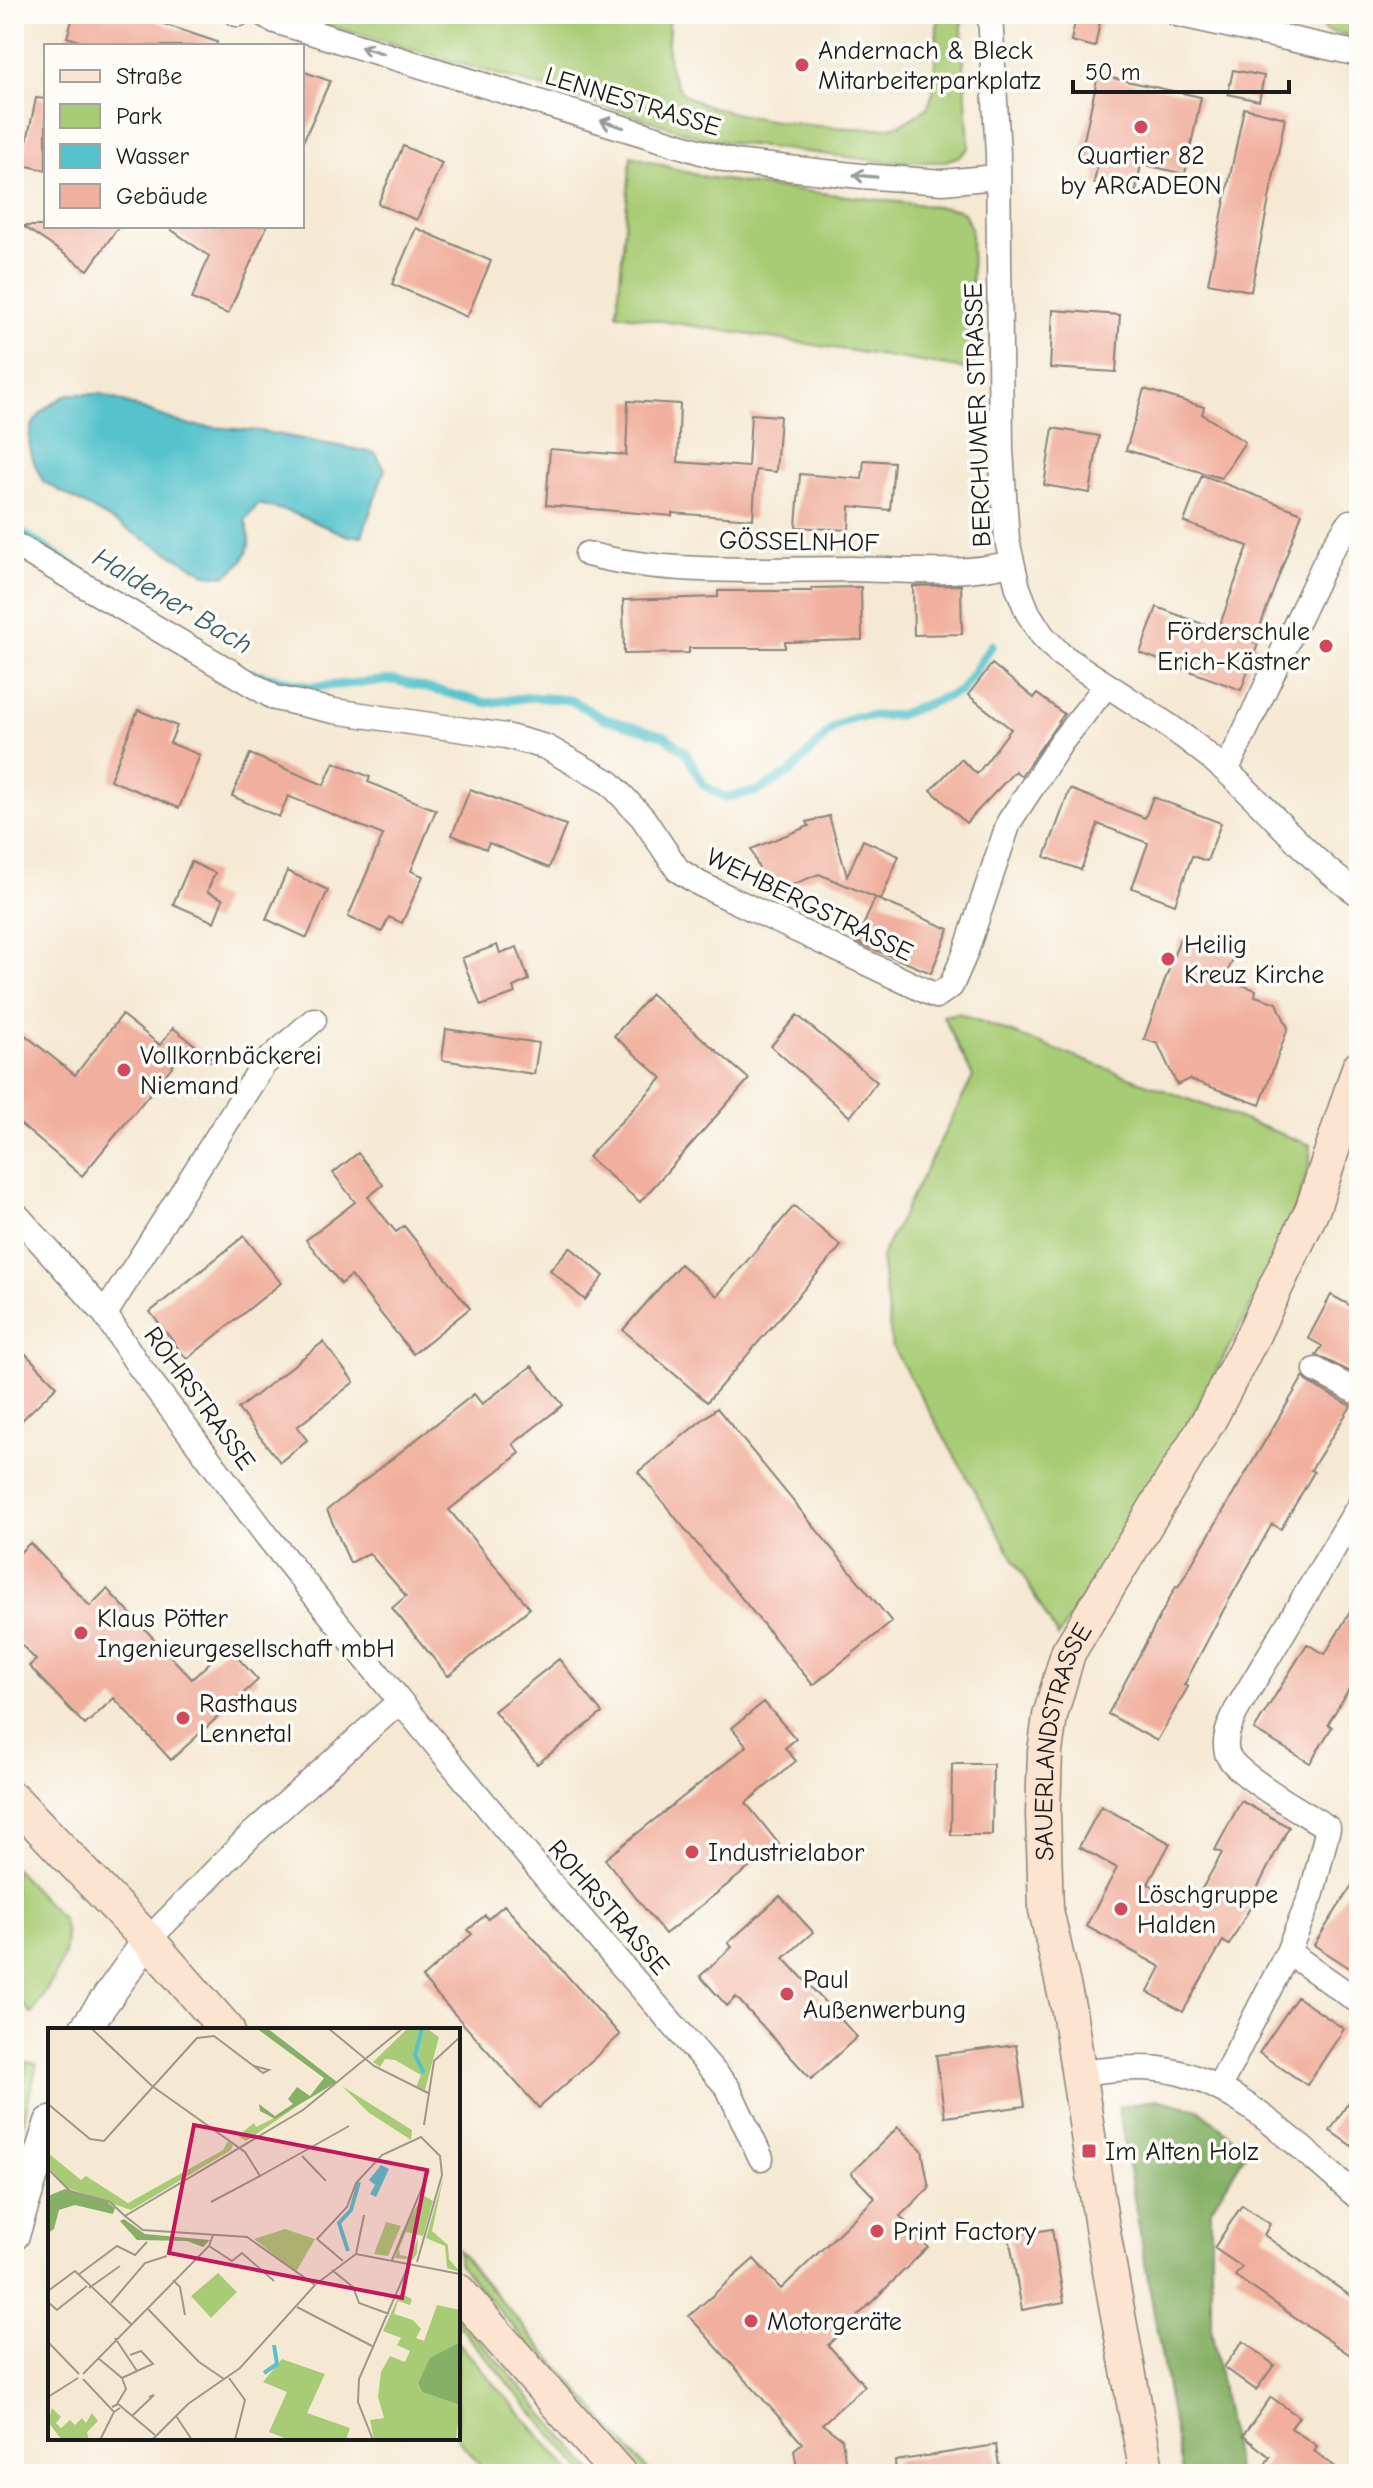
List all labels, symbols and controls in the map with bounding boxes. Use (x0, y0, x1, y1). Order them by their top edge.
place label: Andernach & Bleck Mitarbeiterparkplatz (818, 36, 1041, 96)
one-way arrow (359, 42, 385, 57)
legend (44, 44, 304, 228)
scale bar (1073, 44, 1289, 94)
marker: Andernach & Bleck Mitarbeiterparkplatz (793, 56, 811, 74)
text: 50 m (1085, 58, 1141, 86)
street label: LENNESTRASSE (542, 61, 724, 143)
text: Straße (116, 62, 182, 90)
text: Park (116, 102, 162, 130)
one-way arrow (599, 116, 625, 131)
marker: Quartier 82 by ARCADEON (1132, 118, 1150, 136)
place label: Quartier 82 by ARCADEON (1060, 141, 1222, 201)
text: Wasser (116, 142, 189, 170)
one-way arrow (852, 168, 879, 183)
text: Gebäude (116, 182, 207, 210)
street label: BERCHUMER STRASSE (958, 282, 998, 548)
street label: GÖSSELNHOF (719, 526, 879, 558)
water label: Haldener Bach (87, 541, 258, 661)
place label: Förderschule Erich-Kästner (1157, 617, 1311, 677)
marker: Förderschule Erich-Kästner (1317, 637, 1335, 655)
street label: WEHBERGSTRASSE (701, 842, 918, 968)
place label: Heilig Kreuz Kirche (1184, 930, 1324, 990)
marker: Heilig Kreuz Kirche (1159, 950, 1177, 968)
place label: Vollkornbäckerei Niemand (140, 1041, 322, 1101)
marker: Vollkornbäckerei Niemand (115, 1061, 133, 1079)
street label: ROHRSTRASSE (137, 1321, 261, 1476)
place label: Klaus Pötter Ingenieurgesellschaft mbH (97, 1604, 395, 1664)
street label: SAUERLANDSTRASSE (1029, 1618, 1098, 1861)
marker: Klaus Pötter Ingenieurgesellschaft mbH (72, 1624, 90, 1642)
place label: Rasthaus Lennetal (199, 1689, 297, 1749)
marker: Rasthaus Lennetal (174, 1709, 192, 1727)
street label: ROHRSTRASSE (541, 1834, 675, 1981)
place label: Industrielabor (708, 1838, 865, 1868)
marker: Industrielabor (683, 1843, 701, 1861)
place label: Löschgruppe Halden (1137, 1880, 1278, 1940)
marker: Löschgruppe Halden (1112, 1900, 1130, 1918)
place label: Paul Außenwerbung (803, 1965, 966, 2025)
marker: Paul Außenwerbung (778, 1985, 796, 2003)
inset map (48, 2028, 460, 2440)
place label: Im Alten Holz (1105, 2137, 1258, 2167)
marker: Im Alten Holz (1080, 2142, 1098, 2160)
place label: Print Factory (893, 2217, 1037, 2247)
marker: Print Factory (868, 2222, 886, 2240)
place label: Motorgeräte (767, 2307, 902, 2337)
marker: Motorgeräte (742, 2312, 760, 2330)

